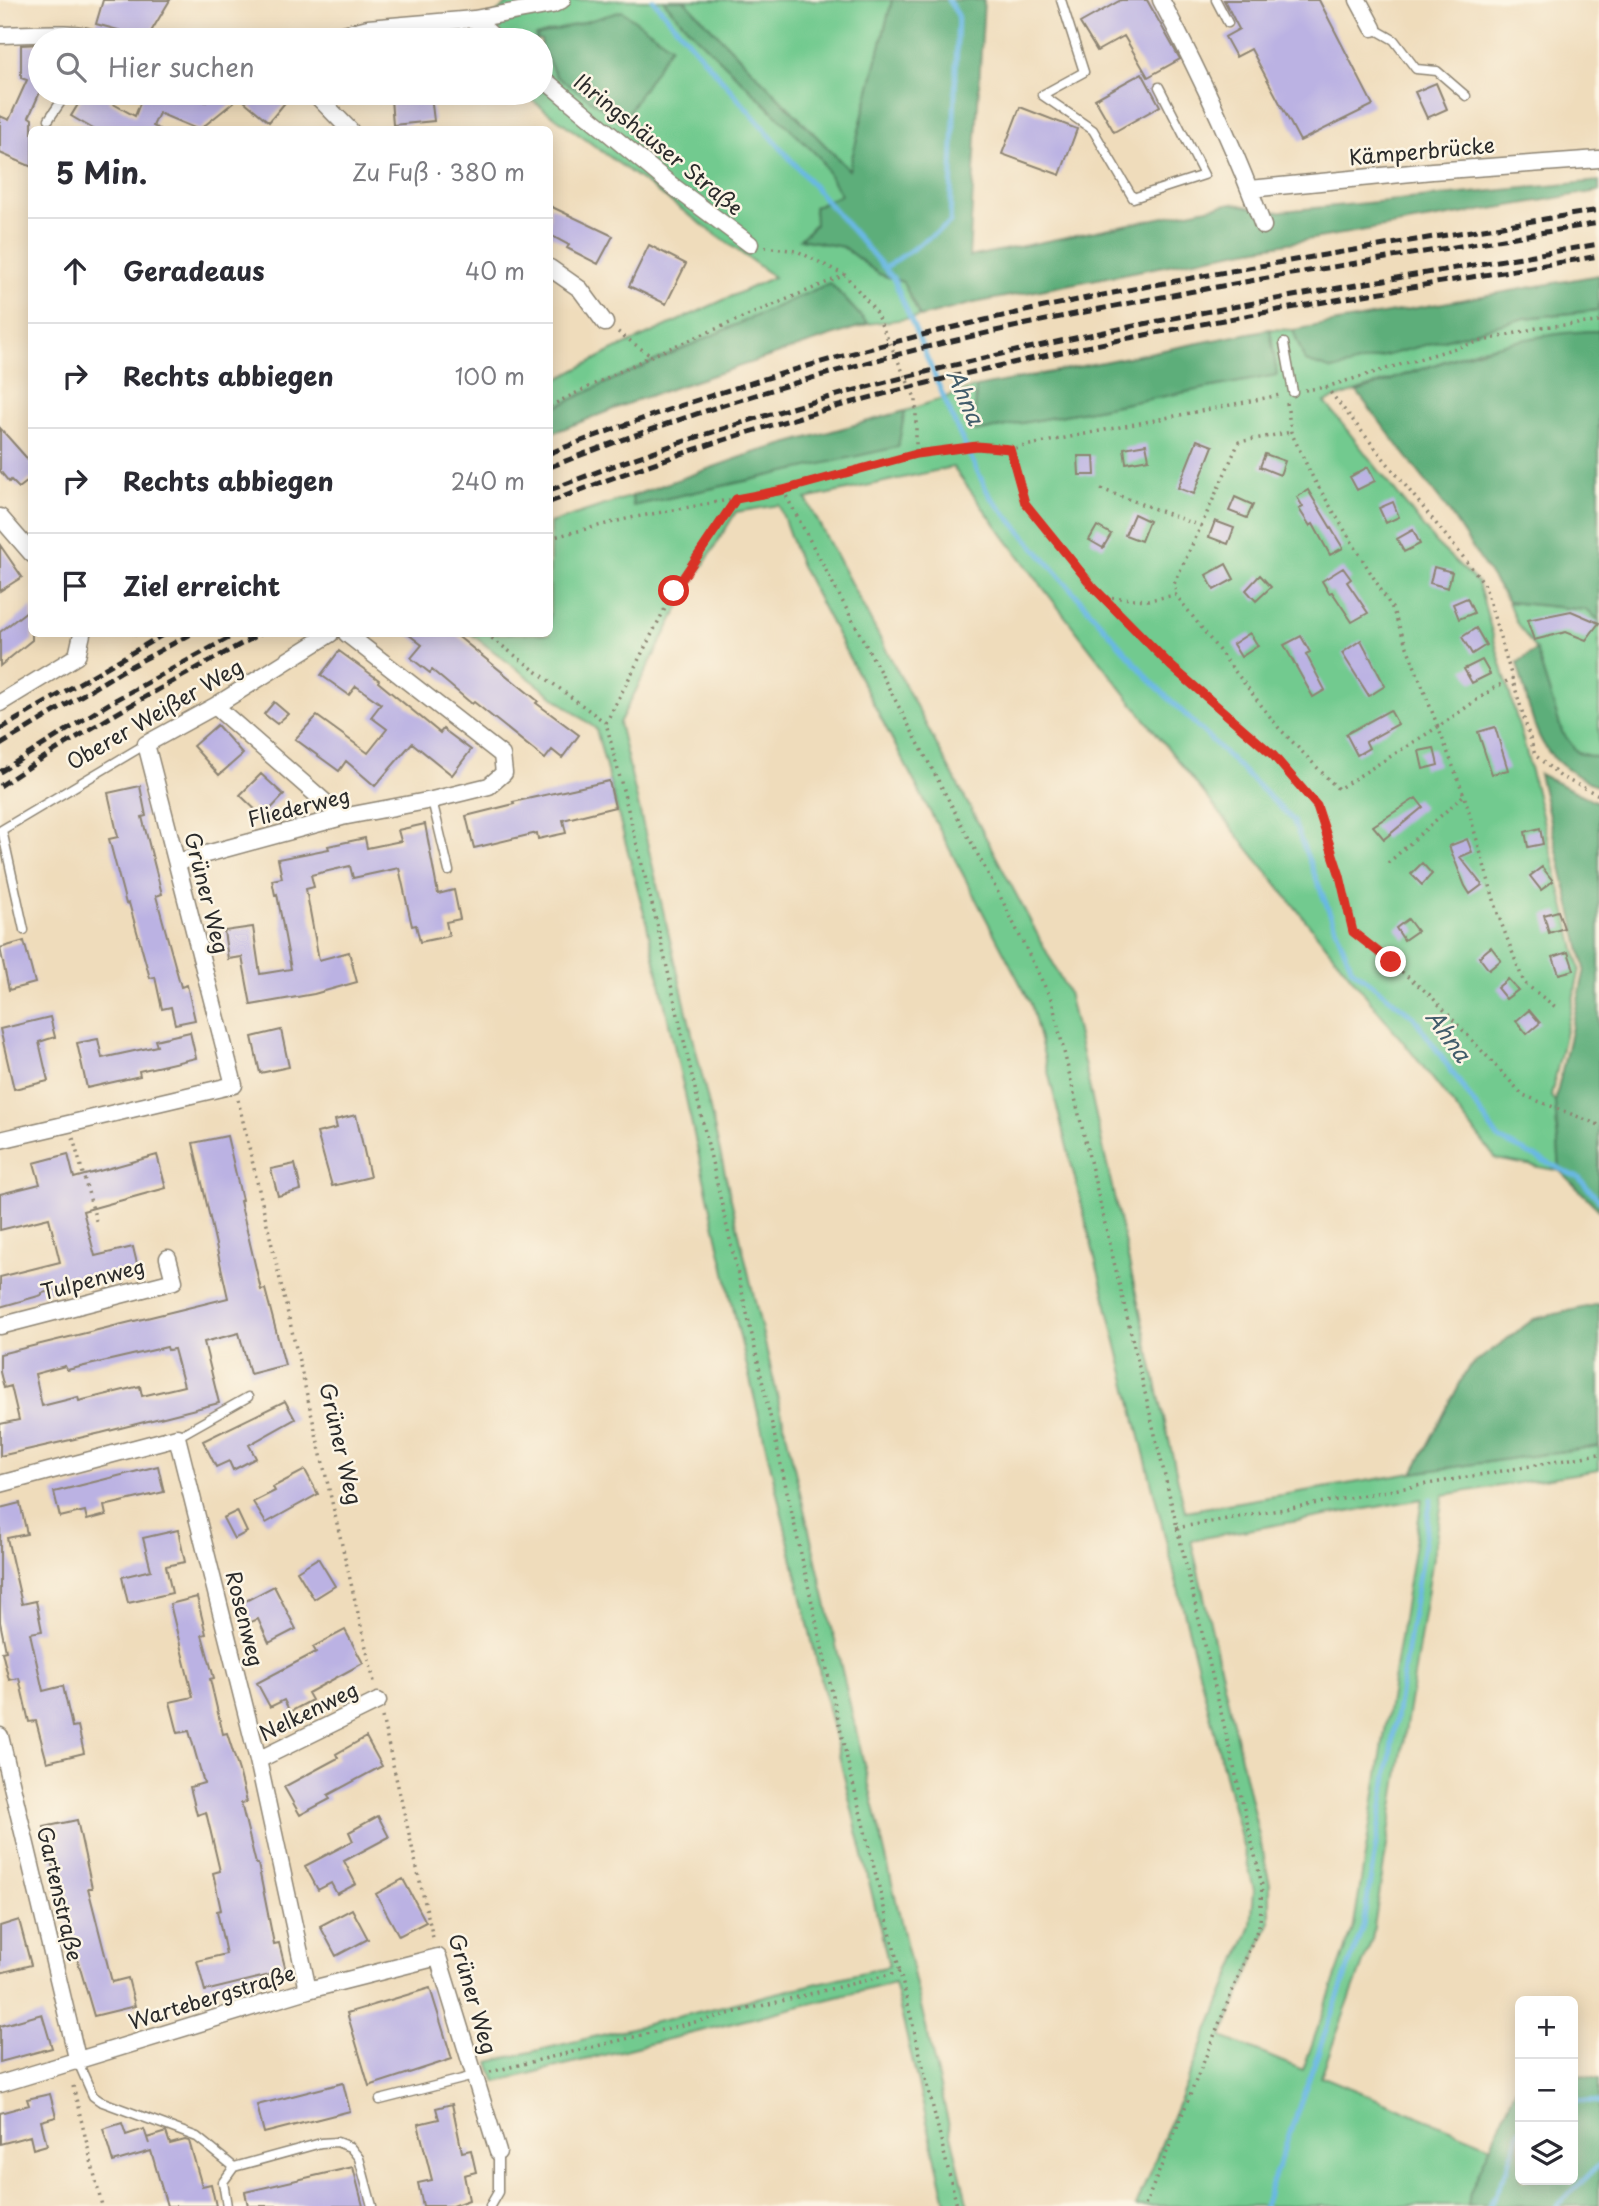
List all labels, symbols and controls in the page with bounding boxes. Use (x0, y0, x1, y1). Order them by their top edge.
search box (28, 28, 553, 105)
text: Hier suchen (108, 47, 255, 86)
icon: search (52, 48, 90, 86)
street label: Ihringshäuser Straße (568, 65, 751, 222)
street label: Kämperbrücke (1348, 128, 1496, 172)
text: 5 Min. (56, 149, 147, 194)
text: Zu Fuß · 380 m (352, 154, 525, 189)
text: Geradeaus (123, 251, 265, 290)
icon: ahead (56, 252, 94, 290)
text: 40 m (465, 253, 525, 288)
text: Rechts abbiegen (123, 356, 334, 395)
icon: right (56, 357, 94, 395)
text: 100 m (455, 358, 525, 393)
water label: Ahna (939, 363, 994, 431)
text: Rechts abbiegen (123, 461, 334, 500)
icon: right (56, 462, 94, 500)
text: 240 m (451, 463, 525, 498)
text: Ziel erreicht (123, 566, 281, 605)
icon: arrive (56, 567, 94, 605)
route start (658, 575, 689, 606)
street label: Oberer Weißer Weg (60, 650, 248, 777)
street label: Fliederweg (244, 778, 353, 834)
street label: Grüner Weg (177, 828, 238, 957)
route end (1375, 946, 1406, 977)
water label: Ahna (1418, 1001, 1481, 1069)
street label: Tulpenweg (37, 1249, 148, 1307)
street label: Grüner Weg (312, 1379, 372, 1508)
street label: Rosenweg (219, 1567, 273, 1670)
street label: Nelkenweg (253, 1672, 363, 1748)
street label: Gartenstraße (30, 1823, 92, 1964)
street label: Grüner Weg (441, 1929, 506, 2058)
street label: Wartebergstraße (124, 1956, 299, 2037)
map controls (1515, 1996, 1578, 2185)
button: + (1515, 1996, 1578, 2059)
button: − (1515, 2059, 1578, 2122)
button: layers (1515, 2122, 1578, 2185)

